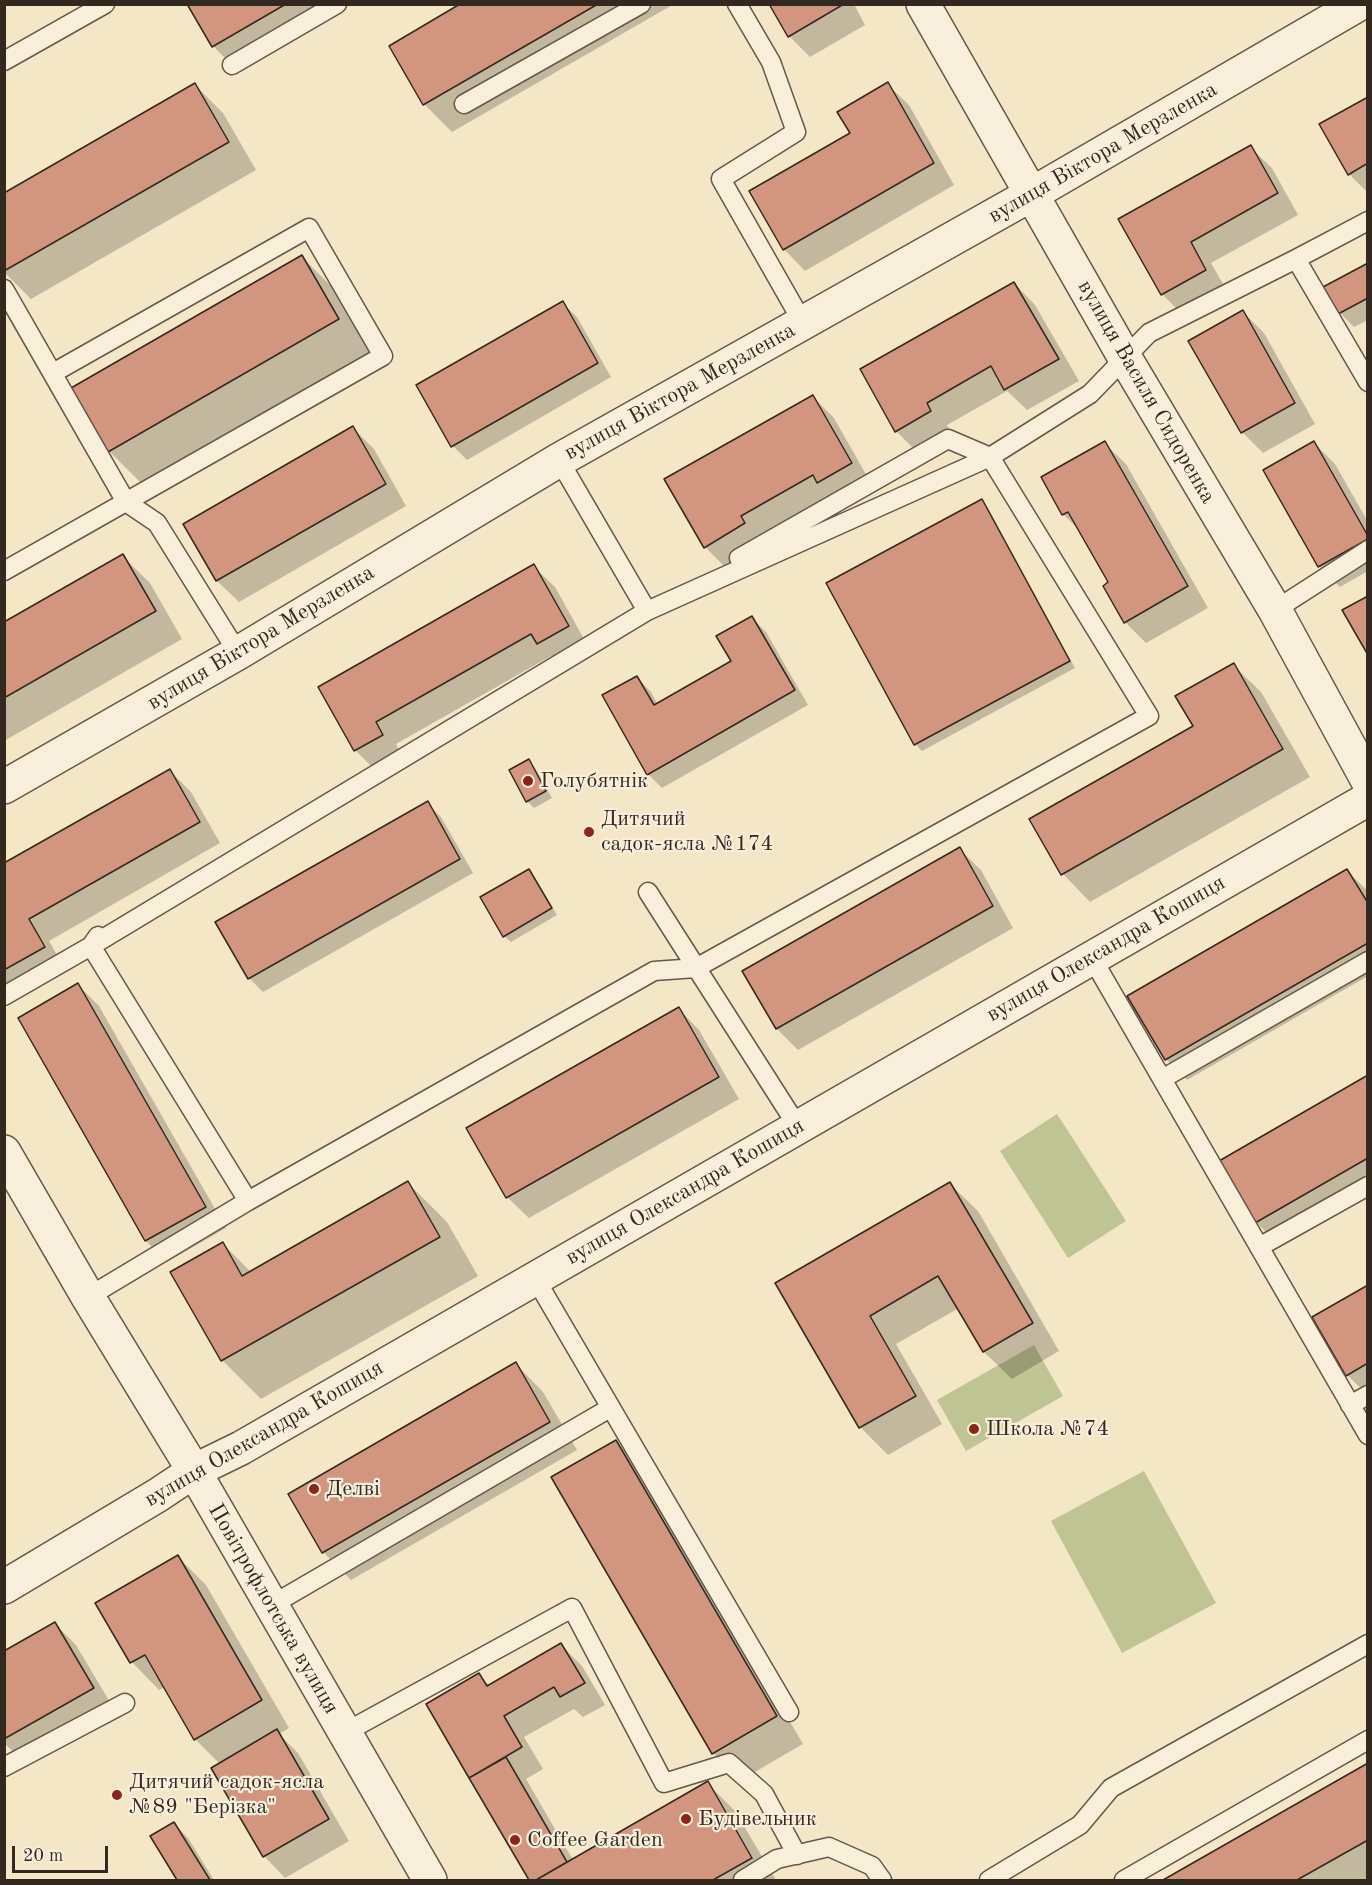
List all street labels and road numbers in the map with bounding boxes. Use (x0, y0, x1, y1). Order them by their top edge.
street label: вулиця Віктора Мерзленка (984, 77, 1222, 229)
street label: вулиця Василя Сидоренка (1071, 276, 1221, 508)
street label: вулиця Віктора Мерзленка (560, 317, 800, 467)
street label: вулиця Віктора Мерзленка (143, 560, 379, 716)
street label: вулиця Олександра Кошиця (982, 870, 1230, 1028)
street label: вулиця Олександра Кошиця (561, 1113, 809, 1271)
street label: вулиця Олександра Кошиця (140, 1355, 388, 1513)
street label: Повітрофлотська вулиця (202, 1499, 344, 1719)

